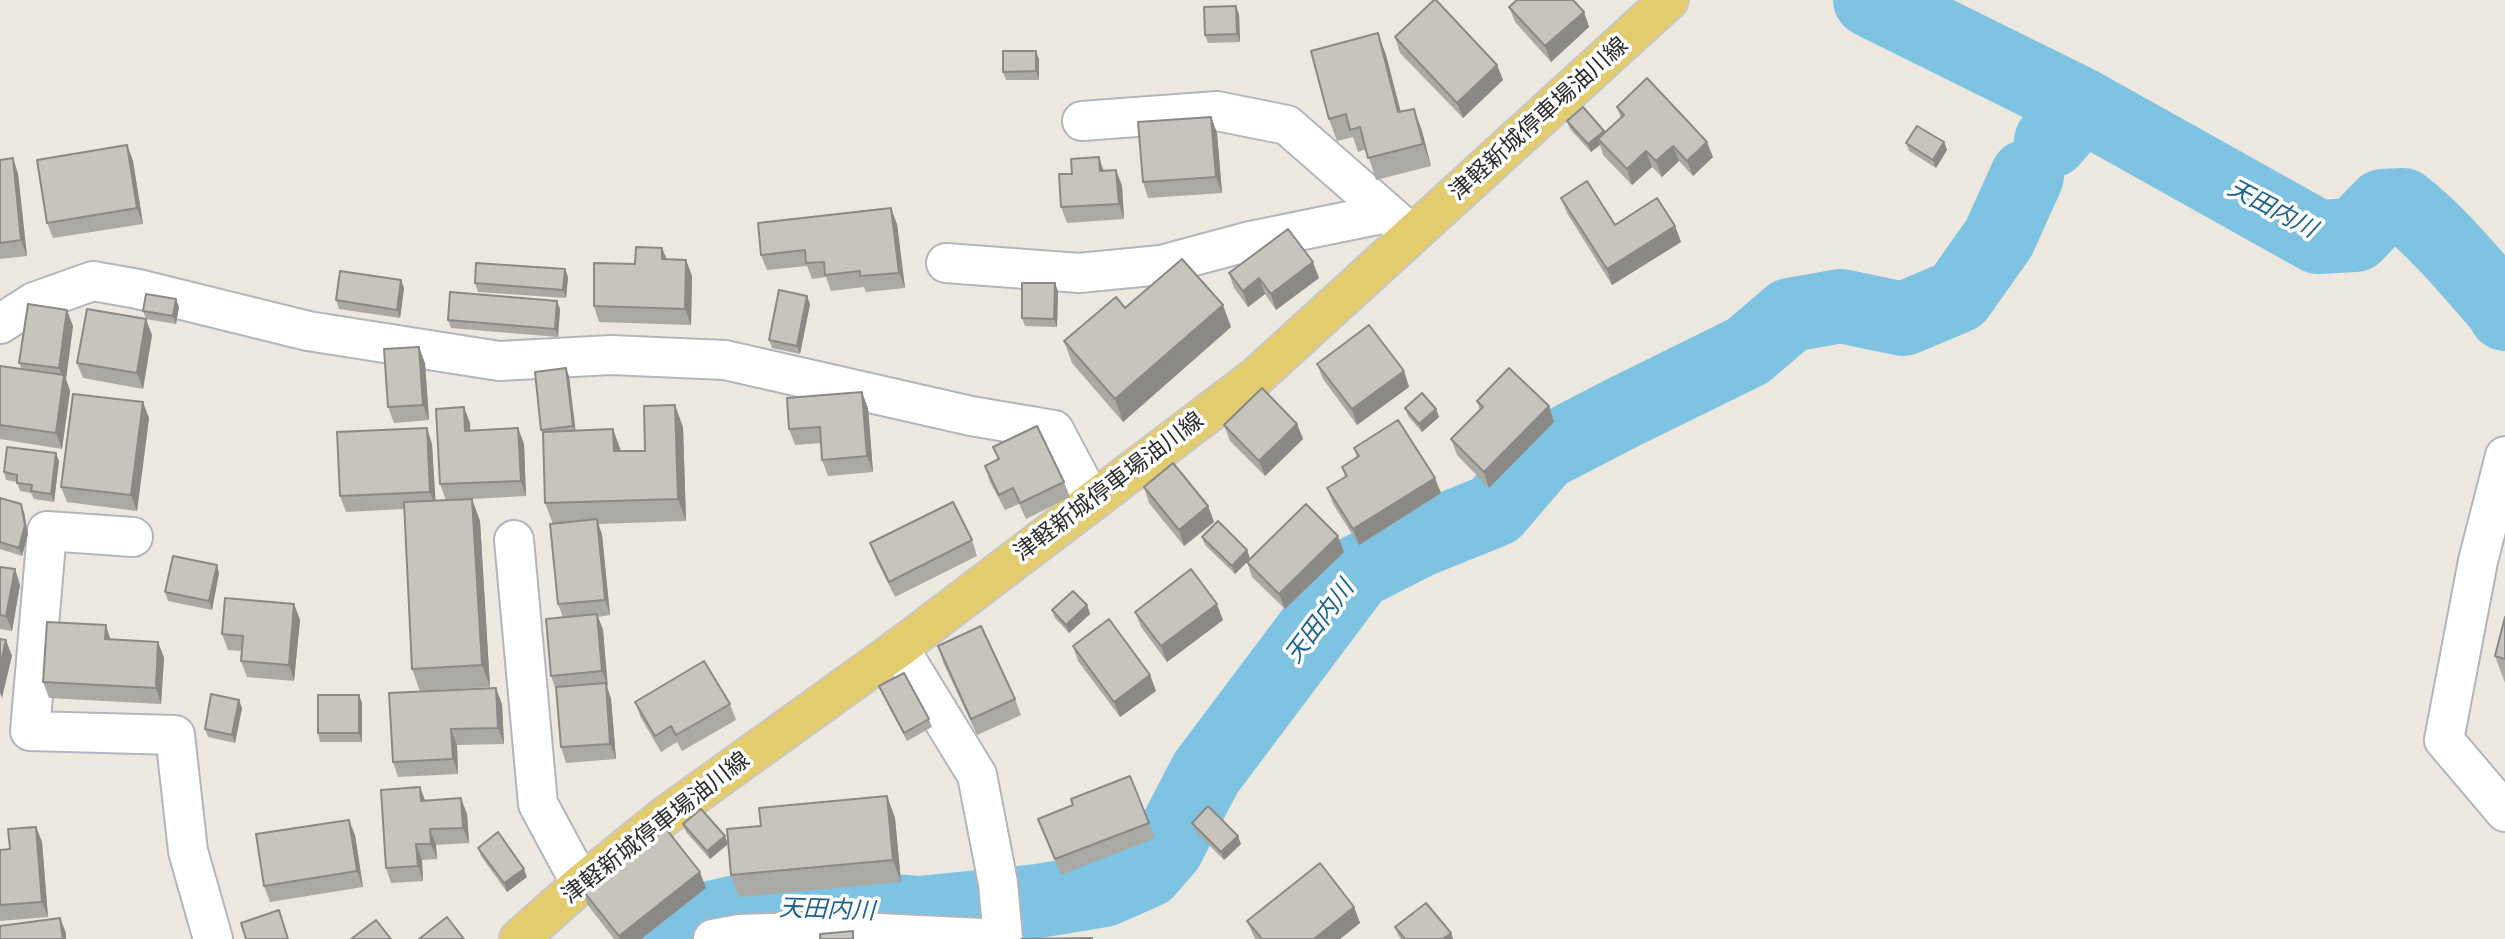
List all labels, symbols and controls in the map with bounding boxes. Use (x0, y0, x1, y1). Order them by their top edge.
street label: 津軽新城停車場油川線 (1444, 32, 1634, 206)
water label: 天田内川 (2223, 174, 2321, 244)
street label: 津軽新城停車場油川線 (1009, 407, 1209, 567)
water label: 天田内川 (1280, 575, 1360, 669)
street label: 津軽新城停車場油川線 (557, 746, 755, 910)
water label: 天田内川 (779, 894, 875, 926)

